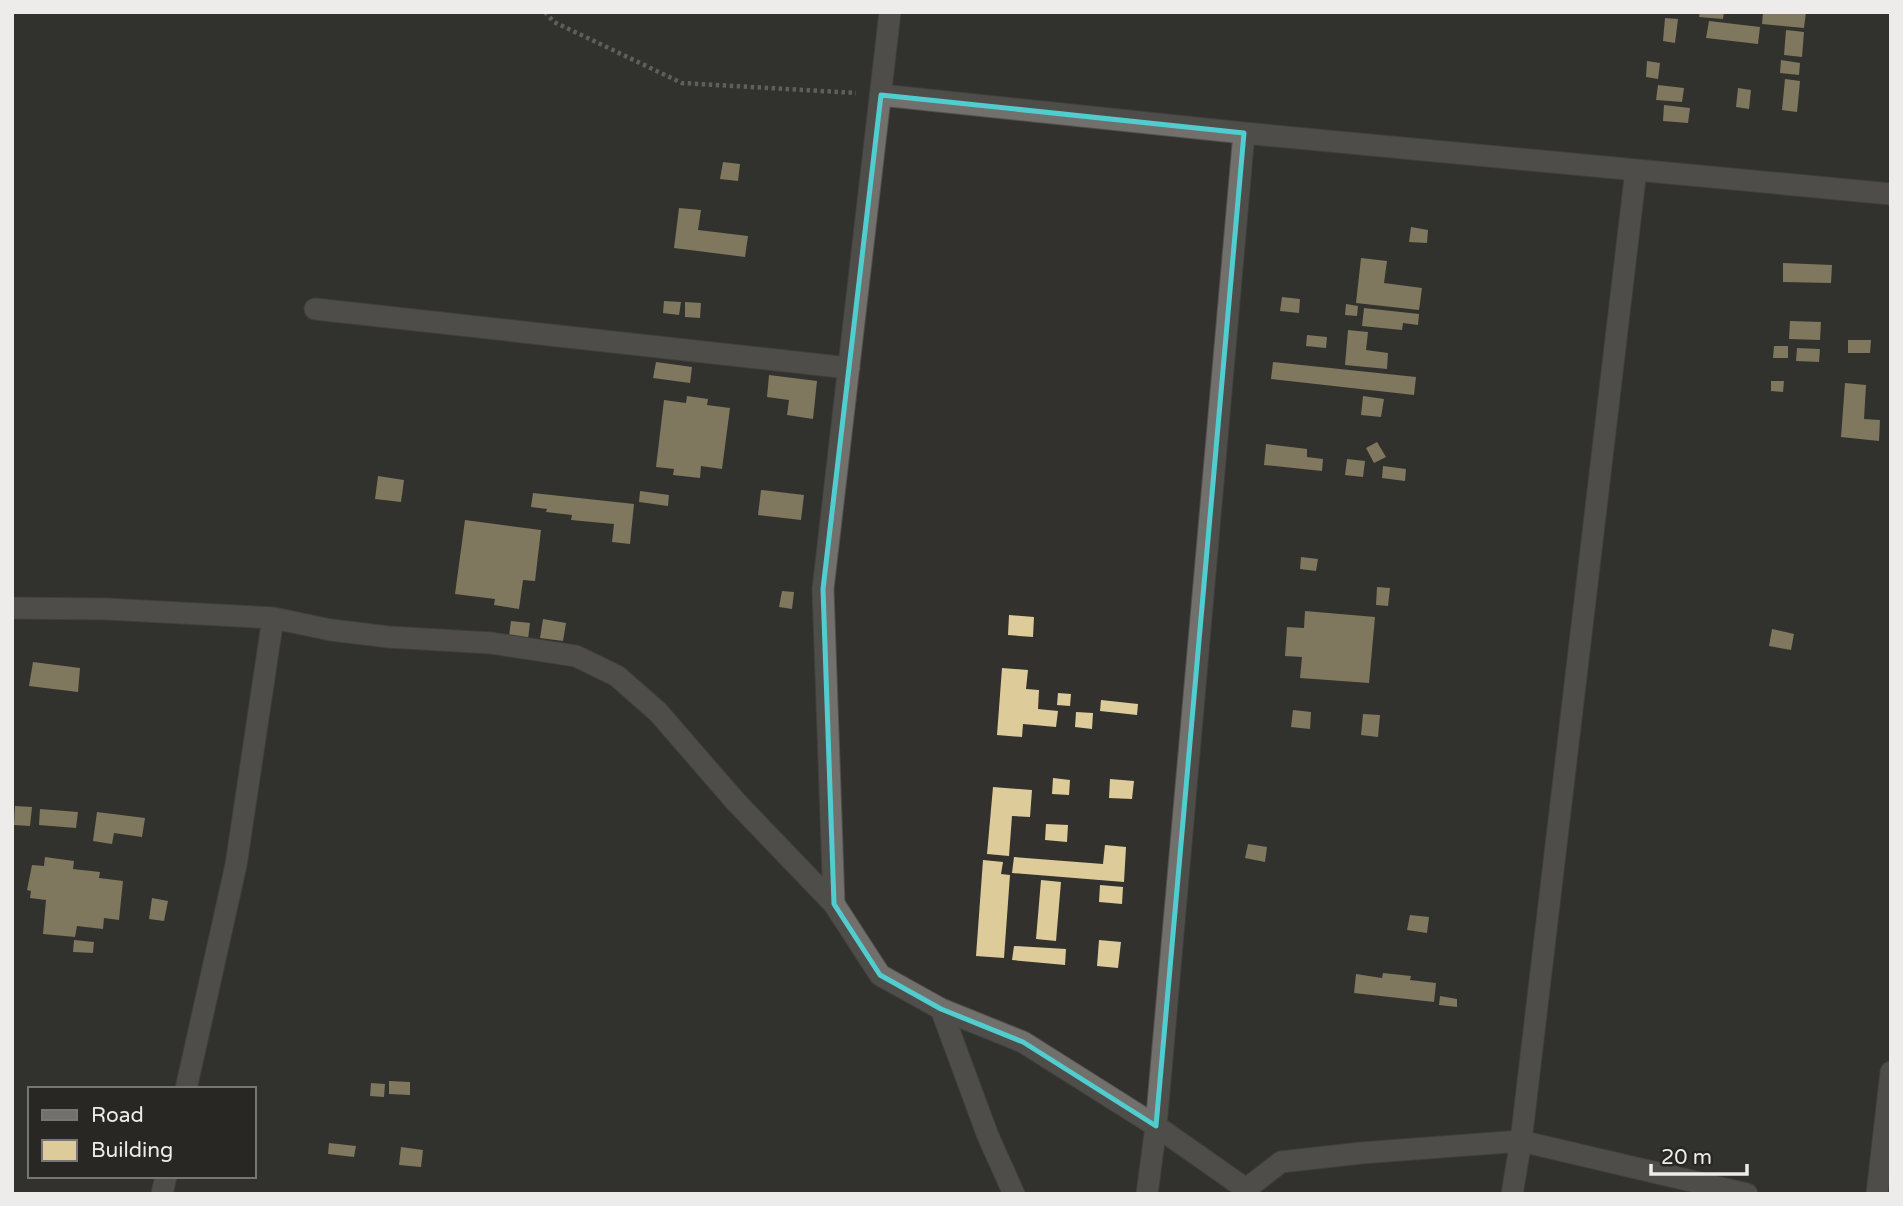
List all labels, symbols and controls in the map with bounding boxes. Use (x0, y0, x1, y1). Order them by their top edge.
legend (28, 1087, 256, 1178)
text: Road (91, 1103, 144, 1128)
scale bar (1651, 1132, 1747, 1176)
text: Building (91, 1138, 173, 1163)
text: 20 m (1661, 1145, 1712, 1170)

